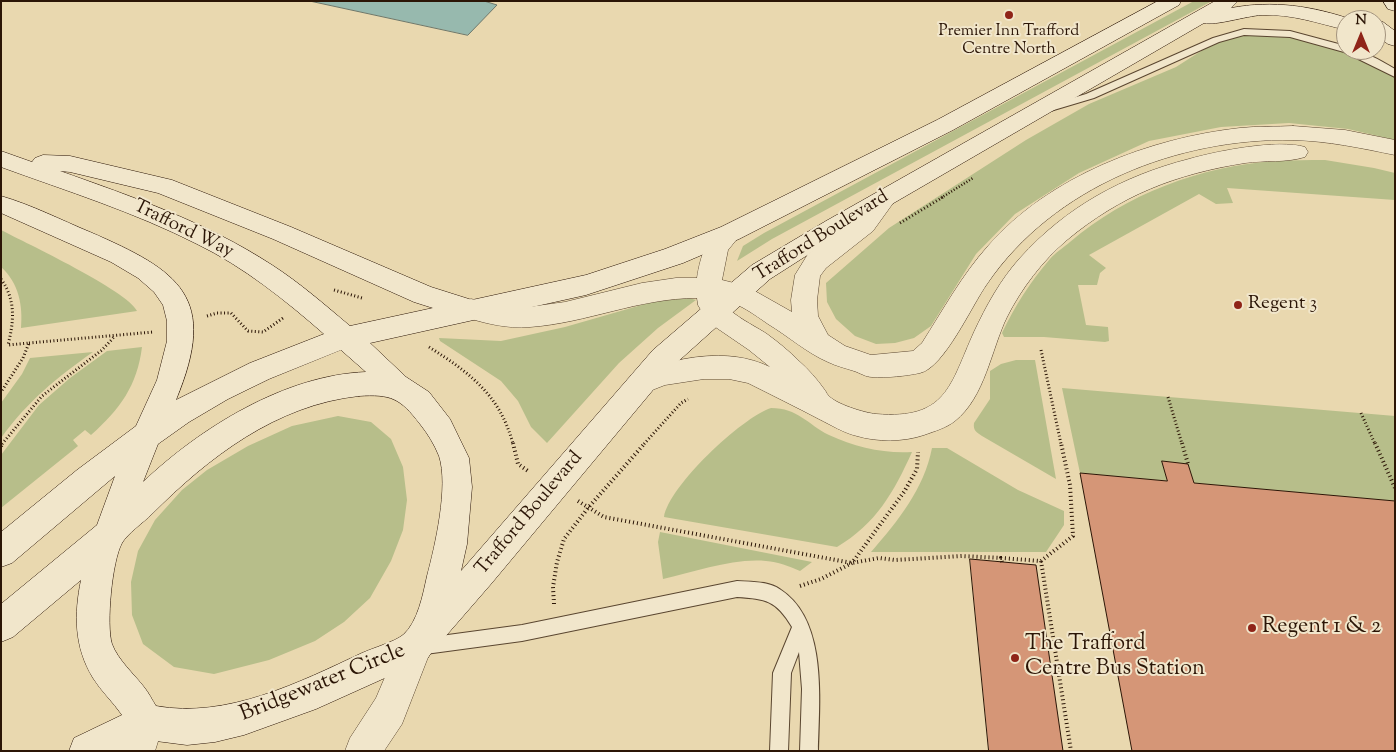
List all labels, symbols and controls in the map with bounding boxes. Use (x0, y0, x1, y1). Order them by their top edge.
marker: Premier Inn Trafford Centre North (1003, 9, 1015, 21)
north arrow (1336, 10, 1386, 60)
text: N (1355, 11, 1367, 31)
place label: Premier Inn Trafford Centre North (939, 22, 1079, 60)
street label: Trafford Boulevard (751, 186, 893, 288)
street label: Trafford Way (129, 196, 237, 264)
place label: Regent 3 (1248, 294, 1317, 316)
marker: Regent 3 (1232, 299, 1244, 311)
street label: Trafford Boulevard (472, 448, 588, 580)
place label: Regent 1 & 2 (1262, 615, 1381, 641)
marker: Regent 1 & 2 (1246, 622, 1258, 634)
place label: The Trafford Centre Bus Station (1025, 632, 1205, 684)
street label: Bridgewater Circle (237, 639, 409, 729)
marker: The Trafford Centre Bus Station (1009, 652, 1021, 664)

